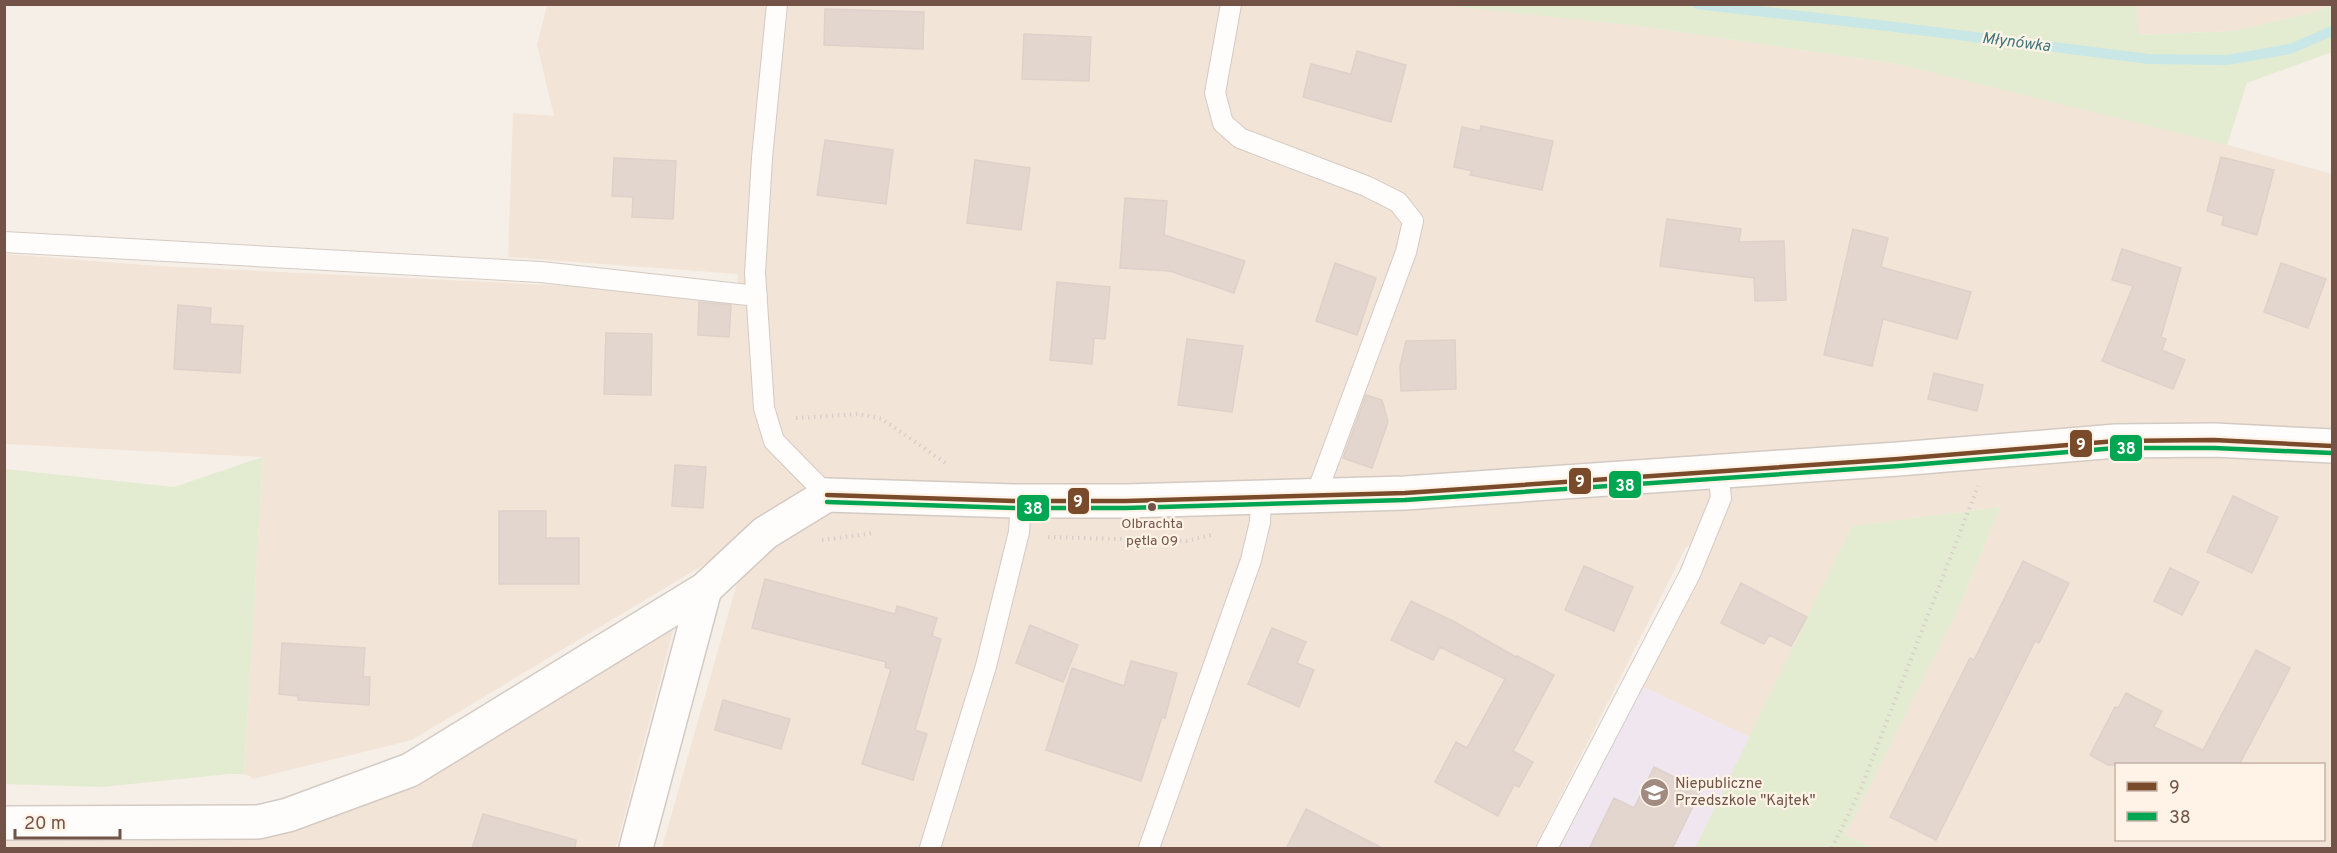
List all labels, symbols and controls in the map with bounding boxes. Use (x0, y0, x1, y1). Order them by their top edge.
water label: Młynówka (1981, 29, 2052, 57)
line badge: 9 (2069, 429, 2093, 458)
line badge: 38 (2109, 434, 2143, 462)
text: 9 (2076, 436, 2086, 456)
text: 38 (2116, 440, 2136, 460)
line badge: 9 (1568, 467, 1592, 495)
line badge: 38 (1608, 470, 1642, 499)
text: 9 (1575, 473, 1585, 493)
text: 38 (1615, 477, 1635, 497)
line badge: 9 (1067, 487, 1090, 515)
text: 9 (1073, 493, 1083, 513)
line badge: 38 (1016, 494, 1050, 522)
text: 38 (1023, 500, 1043, 520)
marker: Olbrachta pętla 09 (1146, 501, 1158, 513)
place label: Olbrachta pętla 09 (1121, 516, 1183, 550)
legend (2115, 763, 2325, 841)
place label: Niepubliczne Przedszkole "Kajtek" (1675, 775, 1816, 811)
school or university icon: Niepubliczne Przedszkole "Kajtek" (1638, 777, 1670, 809)
text: 9 (2169, 777, 2180, 800)
scale bar (15, 802, 120, 840)
text: 38 (2169, 807, 2191, 830)
text: 20 m (24, 813, 66, 836)

